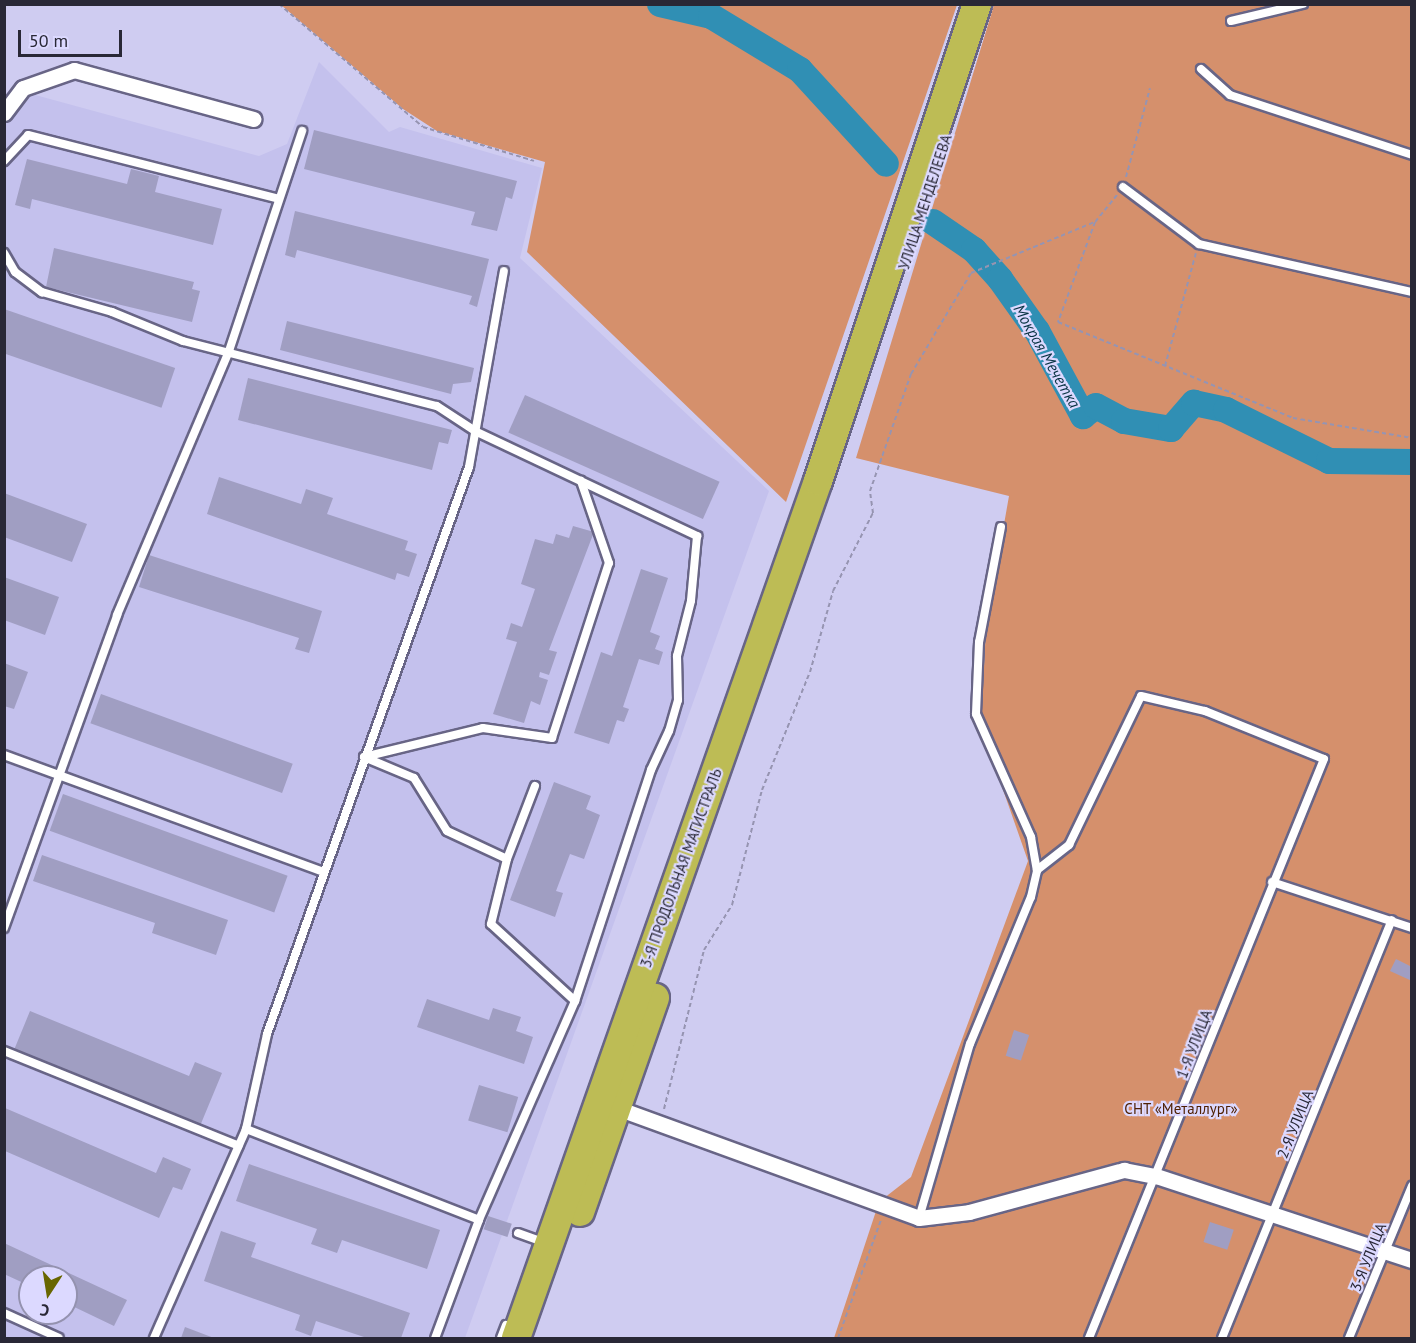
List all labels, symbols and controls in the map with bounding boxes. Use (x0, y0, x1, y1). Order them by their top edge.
scale bar (21, 18, 124, 56)
text: 50 m (29, 29, 68, 52)
street label: УЛИЦА МЕНДЕЛЕЕВА (895, 132, 955, 272)
water label: Мокрая Мечетка (1010, 301, 1084, 411)
street label: 3-Я ПРОДОЛЬНАЯ МАГИСТРАЛЬ (636, 766, 726, 970)
street label: 1-Я УЛИЦА (1173, 1007, 1215, 1081)
street label: 2-Я УЛИЦА (1273, 1087, 1317, 1161)
park label: СНТ «Металлург» (1124, 1100, 1238, 1118)
street label: 3-Я УЛИЦА (1346, 1220, 1390, 1294)
north arrow (18, 1265, 78, 1325)
text: С (38, 1300, 51, 1321)

